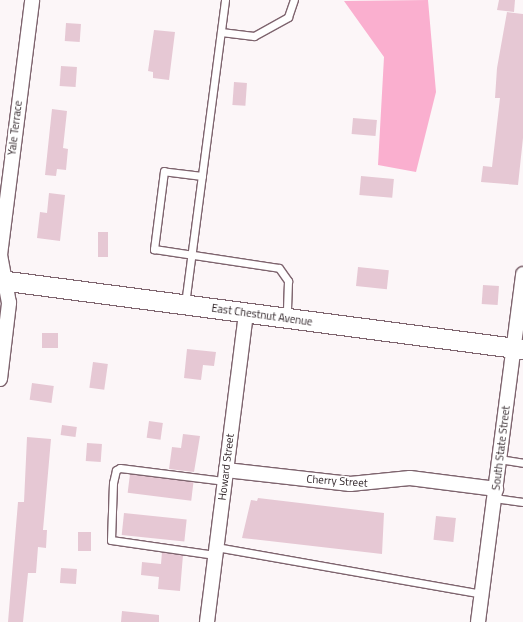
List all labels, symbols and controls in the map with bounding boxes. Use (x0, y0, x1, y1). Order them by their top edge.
street label: Yale Terrace (5, 100, 25, 156)
street label: East Chestnut Avenue (211, 301, 313, 329)
street label: South State Street (489, 405, 513, 491)
street label: Howard Street (215, 433, 237, 501)
street label: Cherry Street (306, 472, 368, 490)

